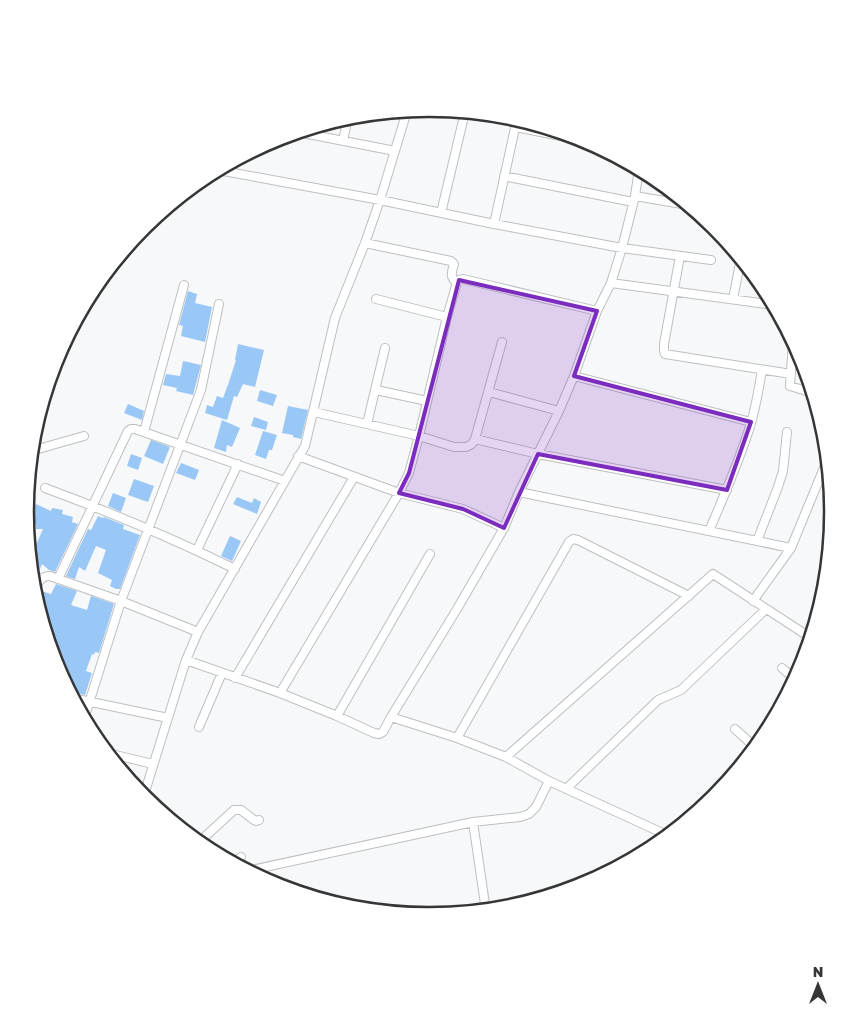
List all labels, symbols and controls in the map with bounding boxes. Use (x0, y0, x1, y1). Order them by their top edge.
north arrow (793, 960, 843, 1010)
text: N (813, 963, 823, 980)

